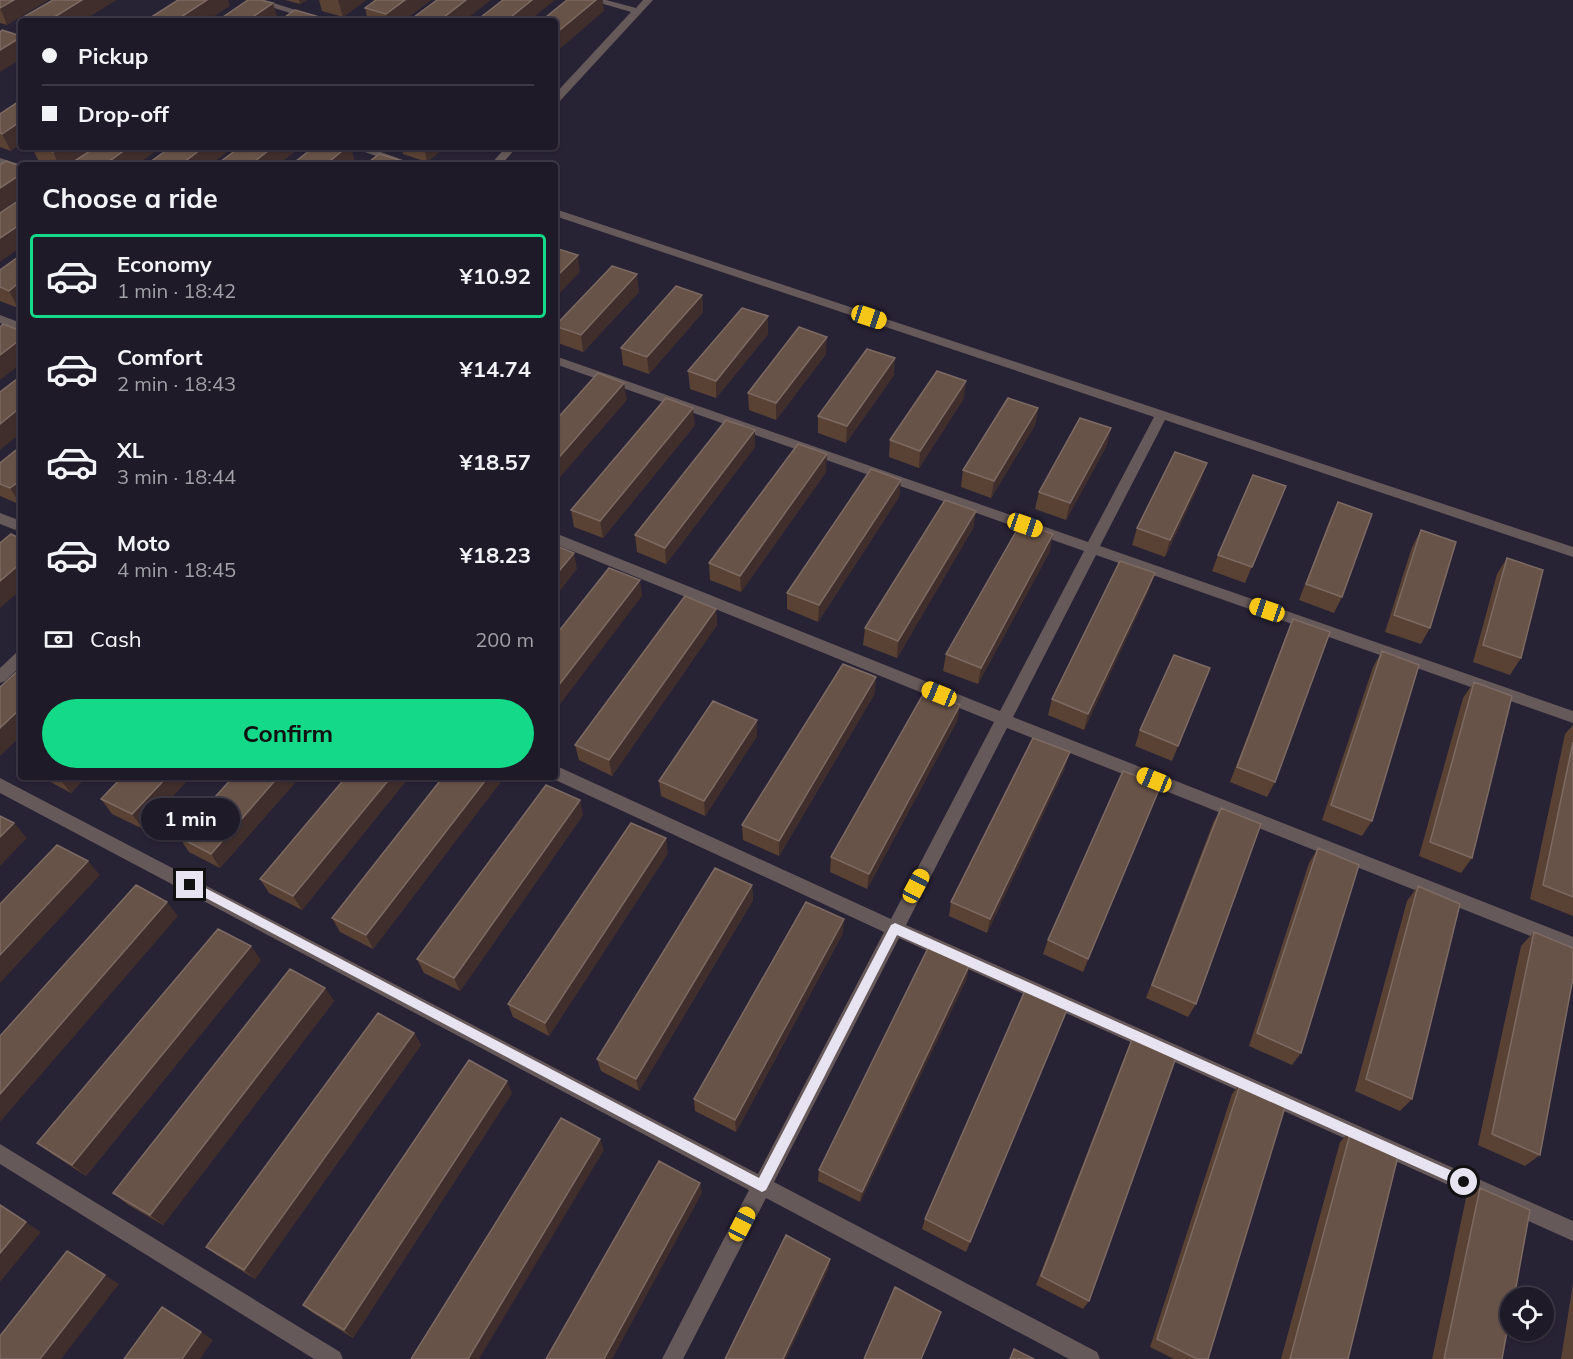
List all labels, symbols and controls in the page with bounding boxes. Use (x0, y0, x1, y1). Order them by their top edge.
text: Pickup (78, 42, 148, 70)
text: Drop-off (78, 100, 169, 128)
text: Choose a ride (42, 181, 218, 215)
icon: car (45, 249, 99, 303)
text: Economy (117, 250, 212, 278)
text: ¥10.92 (460, 262, 531, 290)
text: 1 min · 18:42 (117, 278, 236, 303)
car (849, 303, 889, 331)
icon: car (45, 342, 99, 396)
text: Comfort (117, 343, 203, 371)
text: ¥14.74 (460, 355, 531, 383)
text: 2 min · 18:43 (117, 371, 236, 396)
icon: car (45, 435, 99, 489)
text: XL (117, 436, 144, 464)
text: ¥18.57 (460, 448, 531, 476)
text: 3 min · 18:44 (117, 464, 236, 489)
car (1005, 511, 1045, 539)
icon: car (45, 528, 99, 582)
text: Moto (117, 529, 170, 557)
text: ¥18.23 (460, 541, 531, 569)
text: 4 min · 18:45 (117, 557, 236, 582)
car (1247, 596, 1287, 624)
icon: cash (42, 623, 75, 656)
text: Cash (90, 625, 142, 653)
text: 200 m (475, 627, 534, 652)
car (919, 679, 959, 709)
button: Confirm (42, 699, 534, 768)
car (1134, 765, 1174, 795)
callout: 1 min (140, 798, 240, 840)
text: 1 min (164, 806, 217, 831)
car (900, 866, 932, 906)
route end (176, 871, 203, 898)
route start (1450, 1168, 1477, 1195)
car (726, 1204, 758, 1244)
map controls (1500, 1287, 1554, 1341)
button: locate (1500, 1287, 1554, 1341)

